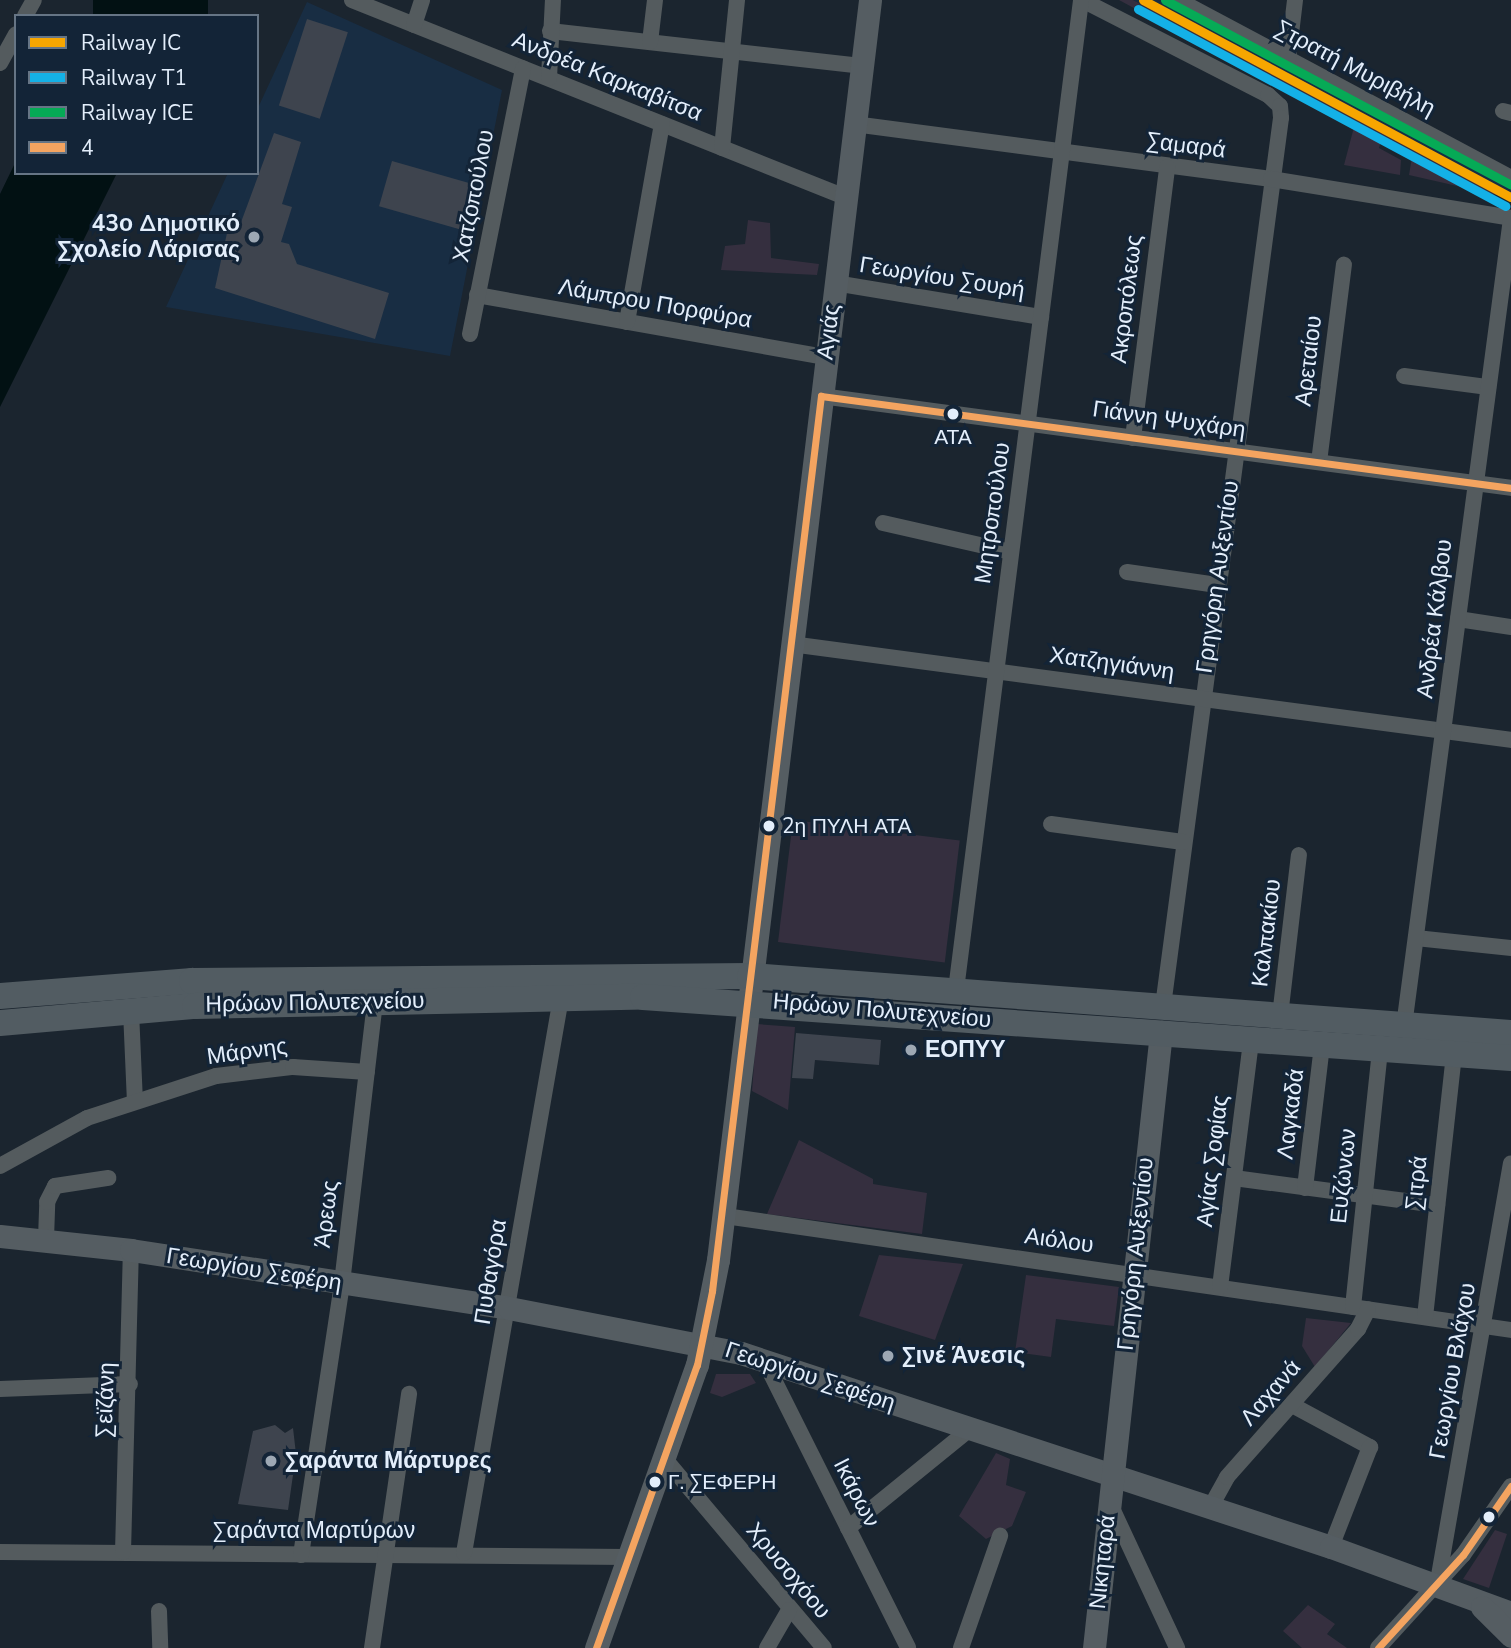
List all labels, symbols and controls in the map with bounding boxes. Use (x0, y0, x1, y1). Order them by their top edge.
legend (14, 14, 259, 175)
street label: Στρατή Μυριβήλη (1270, 15, 1440, 123)
street label: Ανδρέα Καρκαβίτσα (508, 26, 706, 128)
text: Railway IC (81, 29, 181, 57)
text: Railway T1 (81, 64, 187, 92)
text: Railway ICE (81, 99, 193, 127)
street label: Σαμαρά (1145, 127, 1227, 165)
street label: Χατζοπούλου (448, 128, 500, 264)
text: 4 (81, 134, 94, 162)
place label: 43ο Δημοτικό Σχολείο Λάρισας (57, 210, 240, 264)
marker: 43ο Δημοτικό Σχολείο Λάρισας (246, 229, 262, 245)
street label: Ακροπόλεως (1105, 233, 1149, 365)
street label: Γεωργίου Σουρή (857, 251, 1027, 305)
street label: Λάμπρου Πορφύρα (556, 273, 754, 335)
street label: Αγιάς (812, 303, 846, 361)
street label: Αρεταίου (1290, 314, 1328, 408)
street label: Γιάννη Ψυχάρη (1091, 396, 1247, 444)
marker: ΑΤΑ (946, 407, 960, 421)
place label: ΑΤΑ (934, 424, 972, 450)
street label: Μητροπούλου (969, 441, 1017, 585)
street label: Γρηγόρη Αυξεντίου (1191, 479, 1245, 675)
street label: Ανδρέα Κάλβου (1412, 538, 1458, 700)
street label: Χατζηγιάννη (1048, 642, 1176, 686)
place label: 2η ΠΥΛΗ ΑΤΑ (782, 813, 912, 839)
marker: 2η ΠΥΛΗ ΑΤΑ (762, 819, 776, 833)
street label: Καλπακίου (1247, 877, 1287, 989)
street label: Ηρώων Πολυτεχνείου (205, 987, 425, 1019)
street label: Ηρώων Πολυτεχνείου (772, 988, 992, 1034)
street label: Μάρνης (205, 1033, 289, 1071)
place label: ΕΟΠΥΥ (925, 1036, 1006, 1064)
marker: ΕΟΠΥΥ (903, 1042, 919, 1058)
street label: Λαγκαδά (1272, 1067, 1310, 1161)
street label: Αγίας Σοφίας (1191, 1093, 1235, 1229)
street label: Ευζώνων (1325, 1127, 1363, 1225)
street label: Σιτρά (1400, 1155, 1434, 1211)
street label: Γρηγόρη Αυξεντίου (1112, 1156, 1160, 1352)
street label: Άρεως (309, 1179, 345, 1249)
street label: Πυθαγόρα (469, 1218, 513, 1326)
street label: Αιόλου (1023, 1223, 1095, 1259)
street label: Γεωργίου Σεφέρη (164, 1243, 344, 1297)
street label: Γεωργίου Βλάχου (1424, 1281, 1482, 1461)
street label: Γεωργίου Σεφέρη (722, 1337, 898, 1417)
place label: Σινέ Άνεσις (902, 1342, 1025, 1370)
marker: Σινέ Άνεσις (880, 1348, 896, 1364)
street label: Λαχανά (1235, 1354, 1307, 1432)
street label: Σεϊζάνη (91, 1362, 121, 1438)
place label: Σαράντα Μάρτυρες (285, 1447, 492, 1475)
marker: Σαράντα Μάρτυρες (263, 1453, 279, 1469)
street label: Ικάρων (827, 1454, 885, 1532)
place label: Γ. ΣΕΦΕΡΗ (668, 1469, 776, 1495)
marker: Γ. ΣΕΦΕΡΗ (648, 1475, 662, 1489)
unlabelled marker (1482, 1510, 1496, 1524)
street label: Νικηταρά (1084, 1514, 1122, 1610)
street label: Σαράντα Μαρτύρων (213, 1517, 415, 1545)
street label: Χρυσοχόου (740, 1517, 836, 1625)

